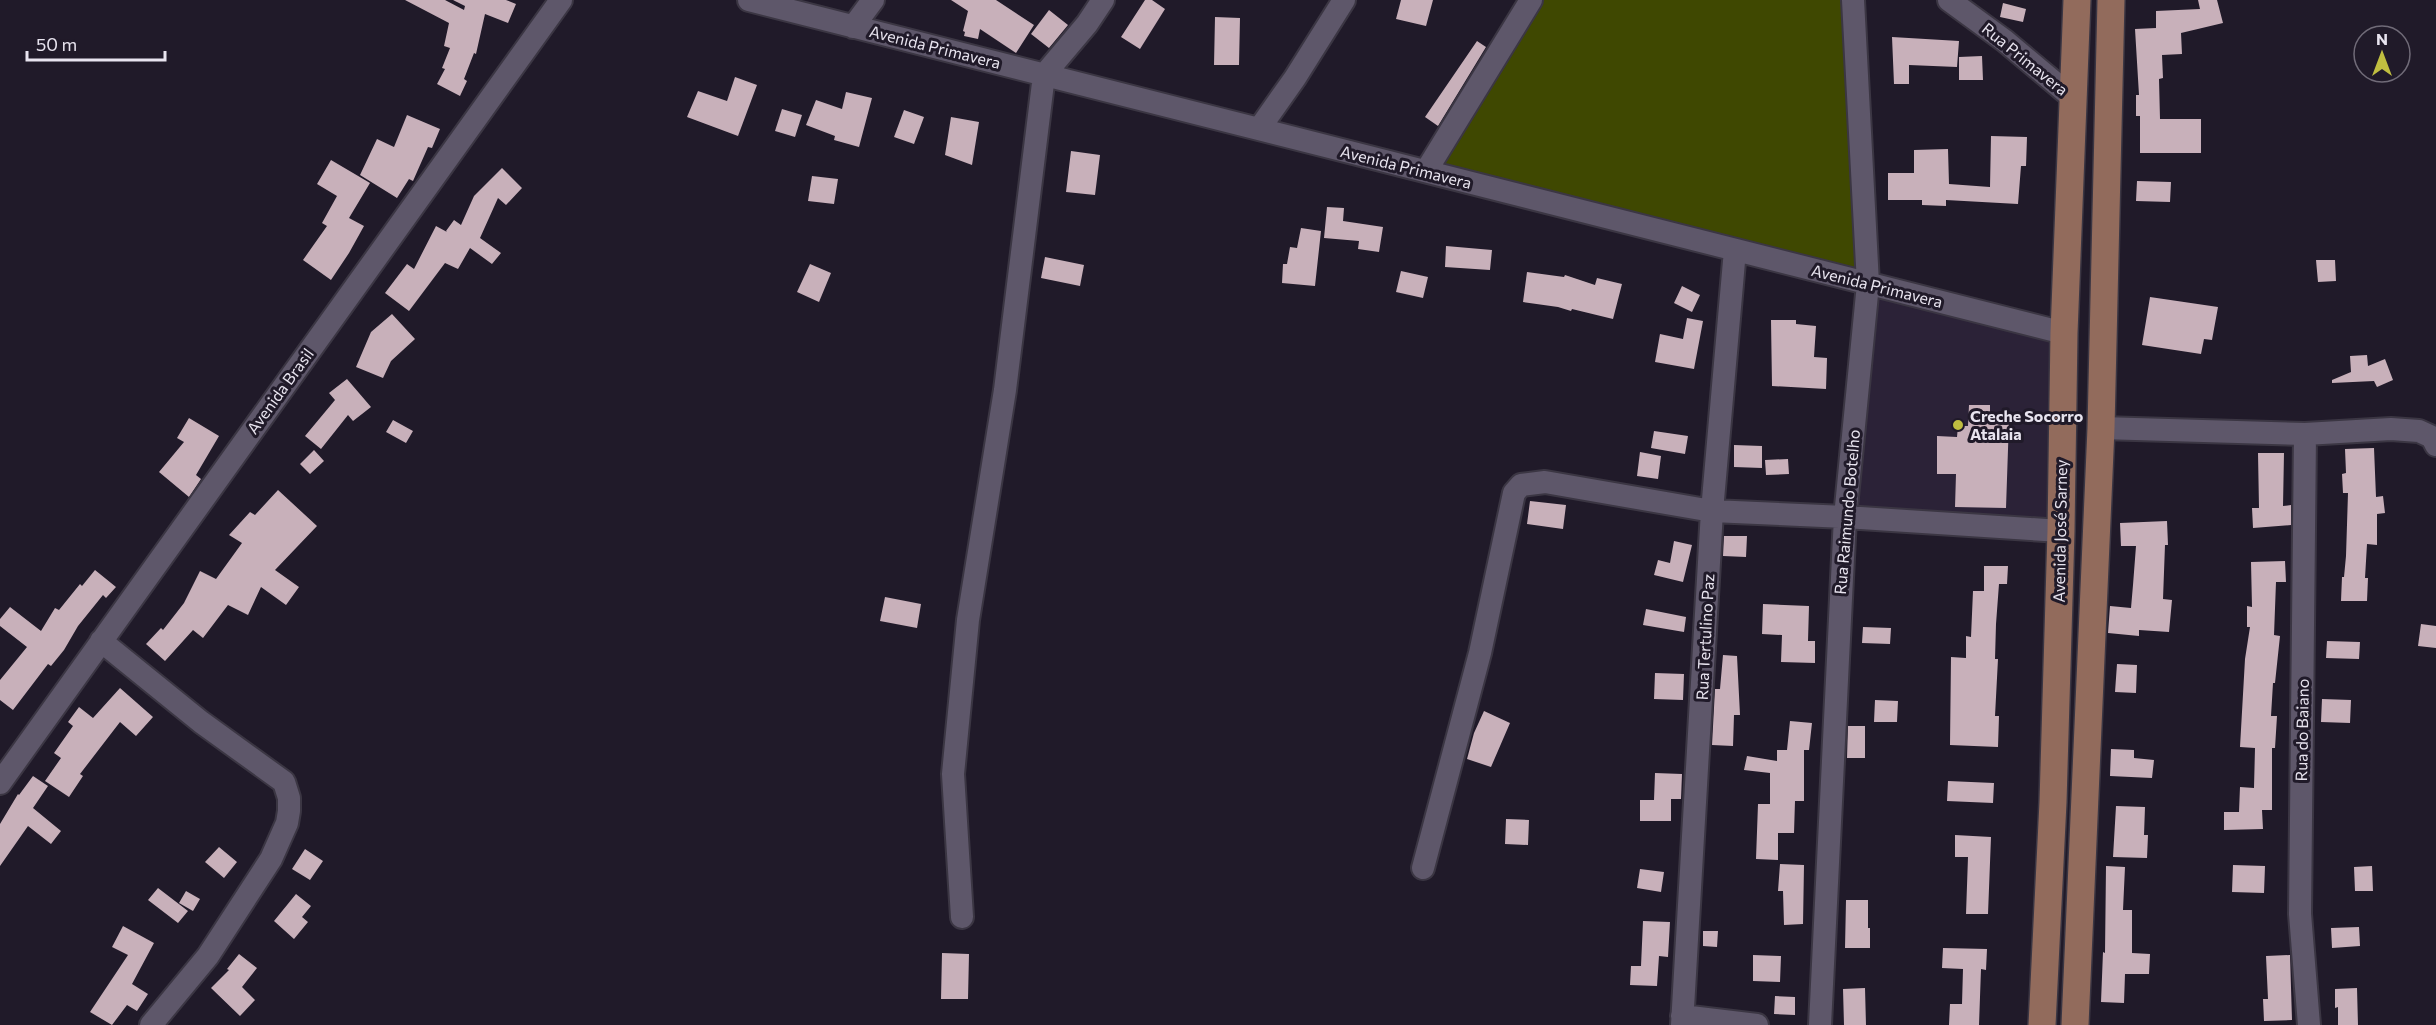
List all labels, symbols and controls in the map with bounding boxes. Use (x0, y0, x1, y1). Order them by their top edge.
street label: Rua Primavera (1979, 18, 2072, 99)
street label: Avenida Primavera (868, 21, 1003, 72)
scale bar (27, 24, 165, 62)
north arrow (2352, 24, 2412, 84)
text: N (2376, 29, 2388, 48)
text: 50 m (36, 33, 77, 55)
street label: Avenida Primavera (1339, 141, 1474, 192)
street label: Avenida Primavera (1810, 260, 1945, 311)
street label: Avenida Brasil (242, 344, 317, 437)
place label: Creche Socorro Atalaia (1970, 406, 2084, 443)
marker: Creche Socorro Atalaia (1951, 418, 1965, 432)
street label: Rua Raimundo Botelho (1830, 429, 1863, 595)
street label: Avenida José Sarney (2049, 459, 2070, 603)
street label: Rua Tertulino Paz (1692, 573, 1717, 701)
street label: Rua do Baiano (2291, 678, 2312, 782)

